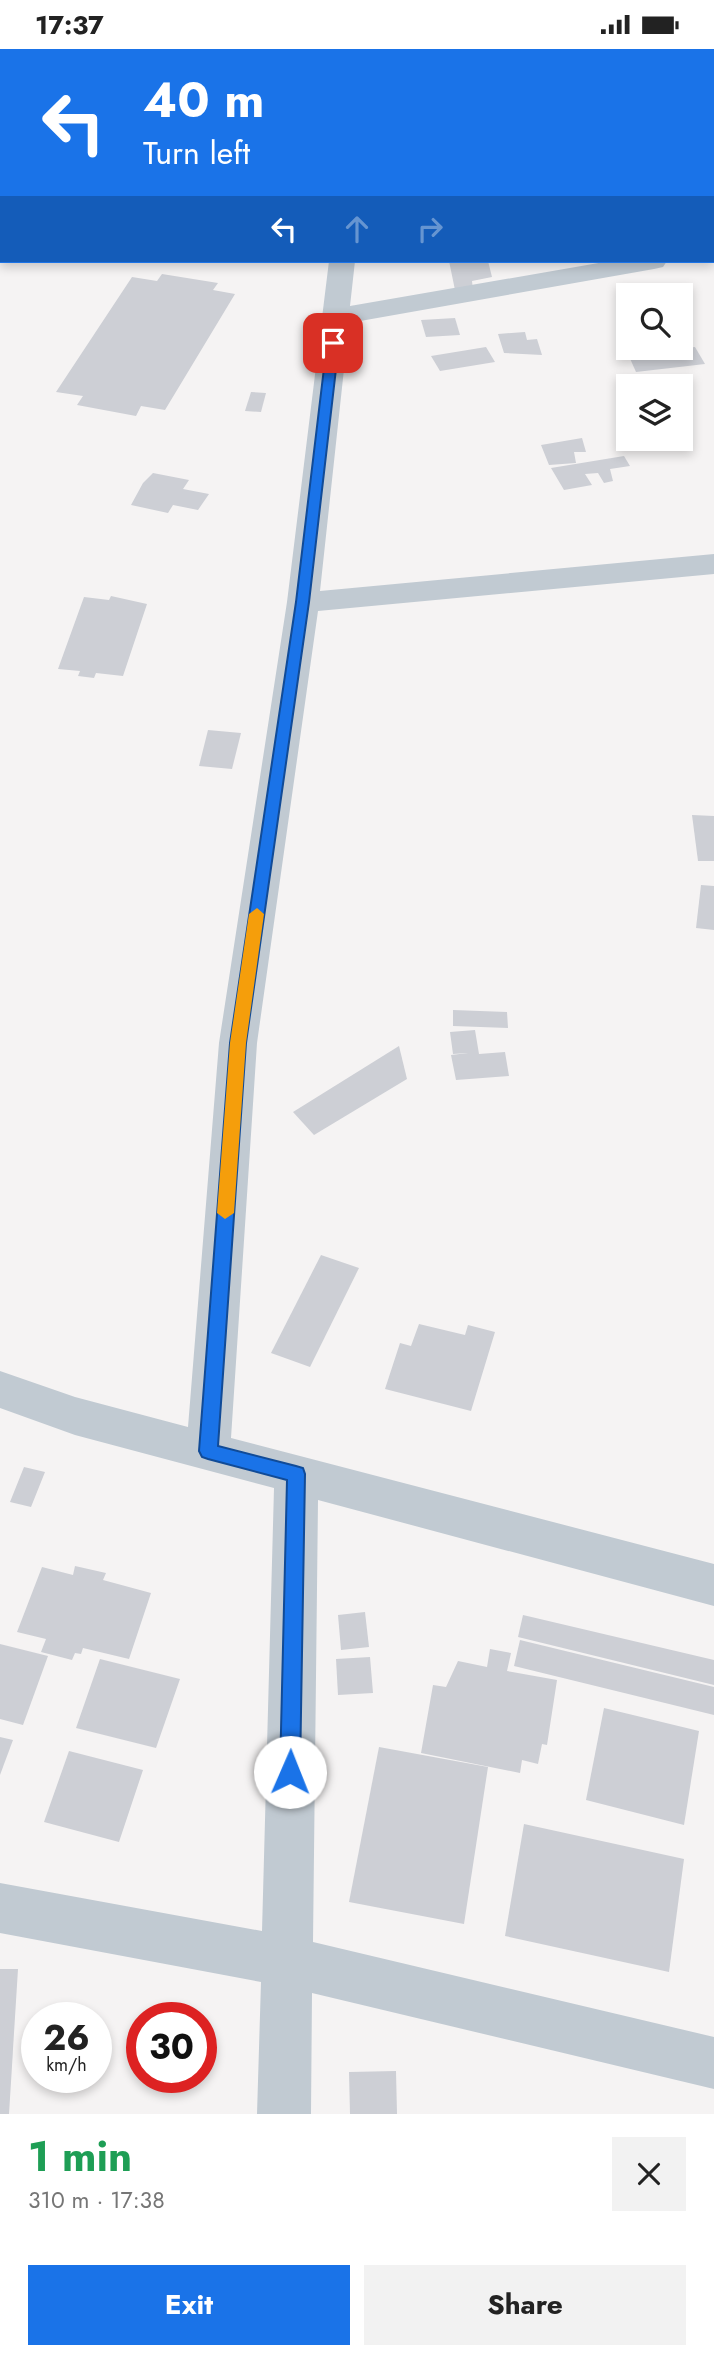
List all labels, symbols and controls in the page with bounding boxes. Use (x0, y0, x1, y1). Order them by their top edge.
text: 17:37 (35, 6, 104, 44)
text: 40 m (143, 65, 265, 135)
icon: left (28, 77, 119, 168)
text: Turn left (143, 130, 250, 176)
icon: left (265, 210, 303, 248)
icon: ahead (338, 210, 376, 248)
icon: right (411, 210, 449, 248)
map controls (616, 283, 693, 451)
button: search (616, 283, 693, 360)
pin (303, 313, 363, 373)
icon: arrive (314, 324, 352, 362)
button: layers (616, 374, 693, 451)
position arrow (253, 1735, 327, 1809)
speed limit sign: 30 (126, 2002, 217, 2093)
text: 26 (43, 2013, 90, 2063)
text: km/h (46, 2052, 87, 2078)
text: 1 min (28, 2126, 132, 2187)
button: close (612, 2137, 686, 2211)
text: 310 m · 17:38 (28, 2183, 165, 2217)
button: Exit (28, 2265, 350, 2345)
button: Share (364, 2265, 686, 2345)

